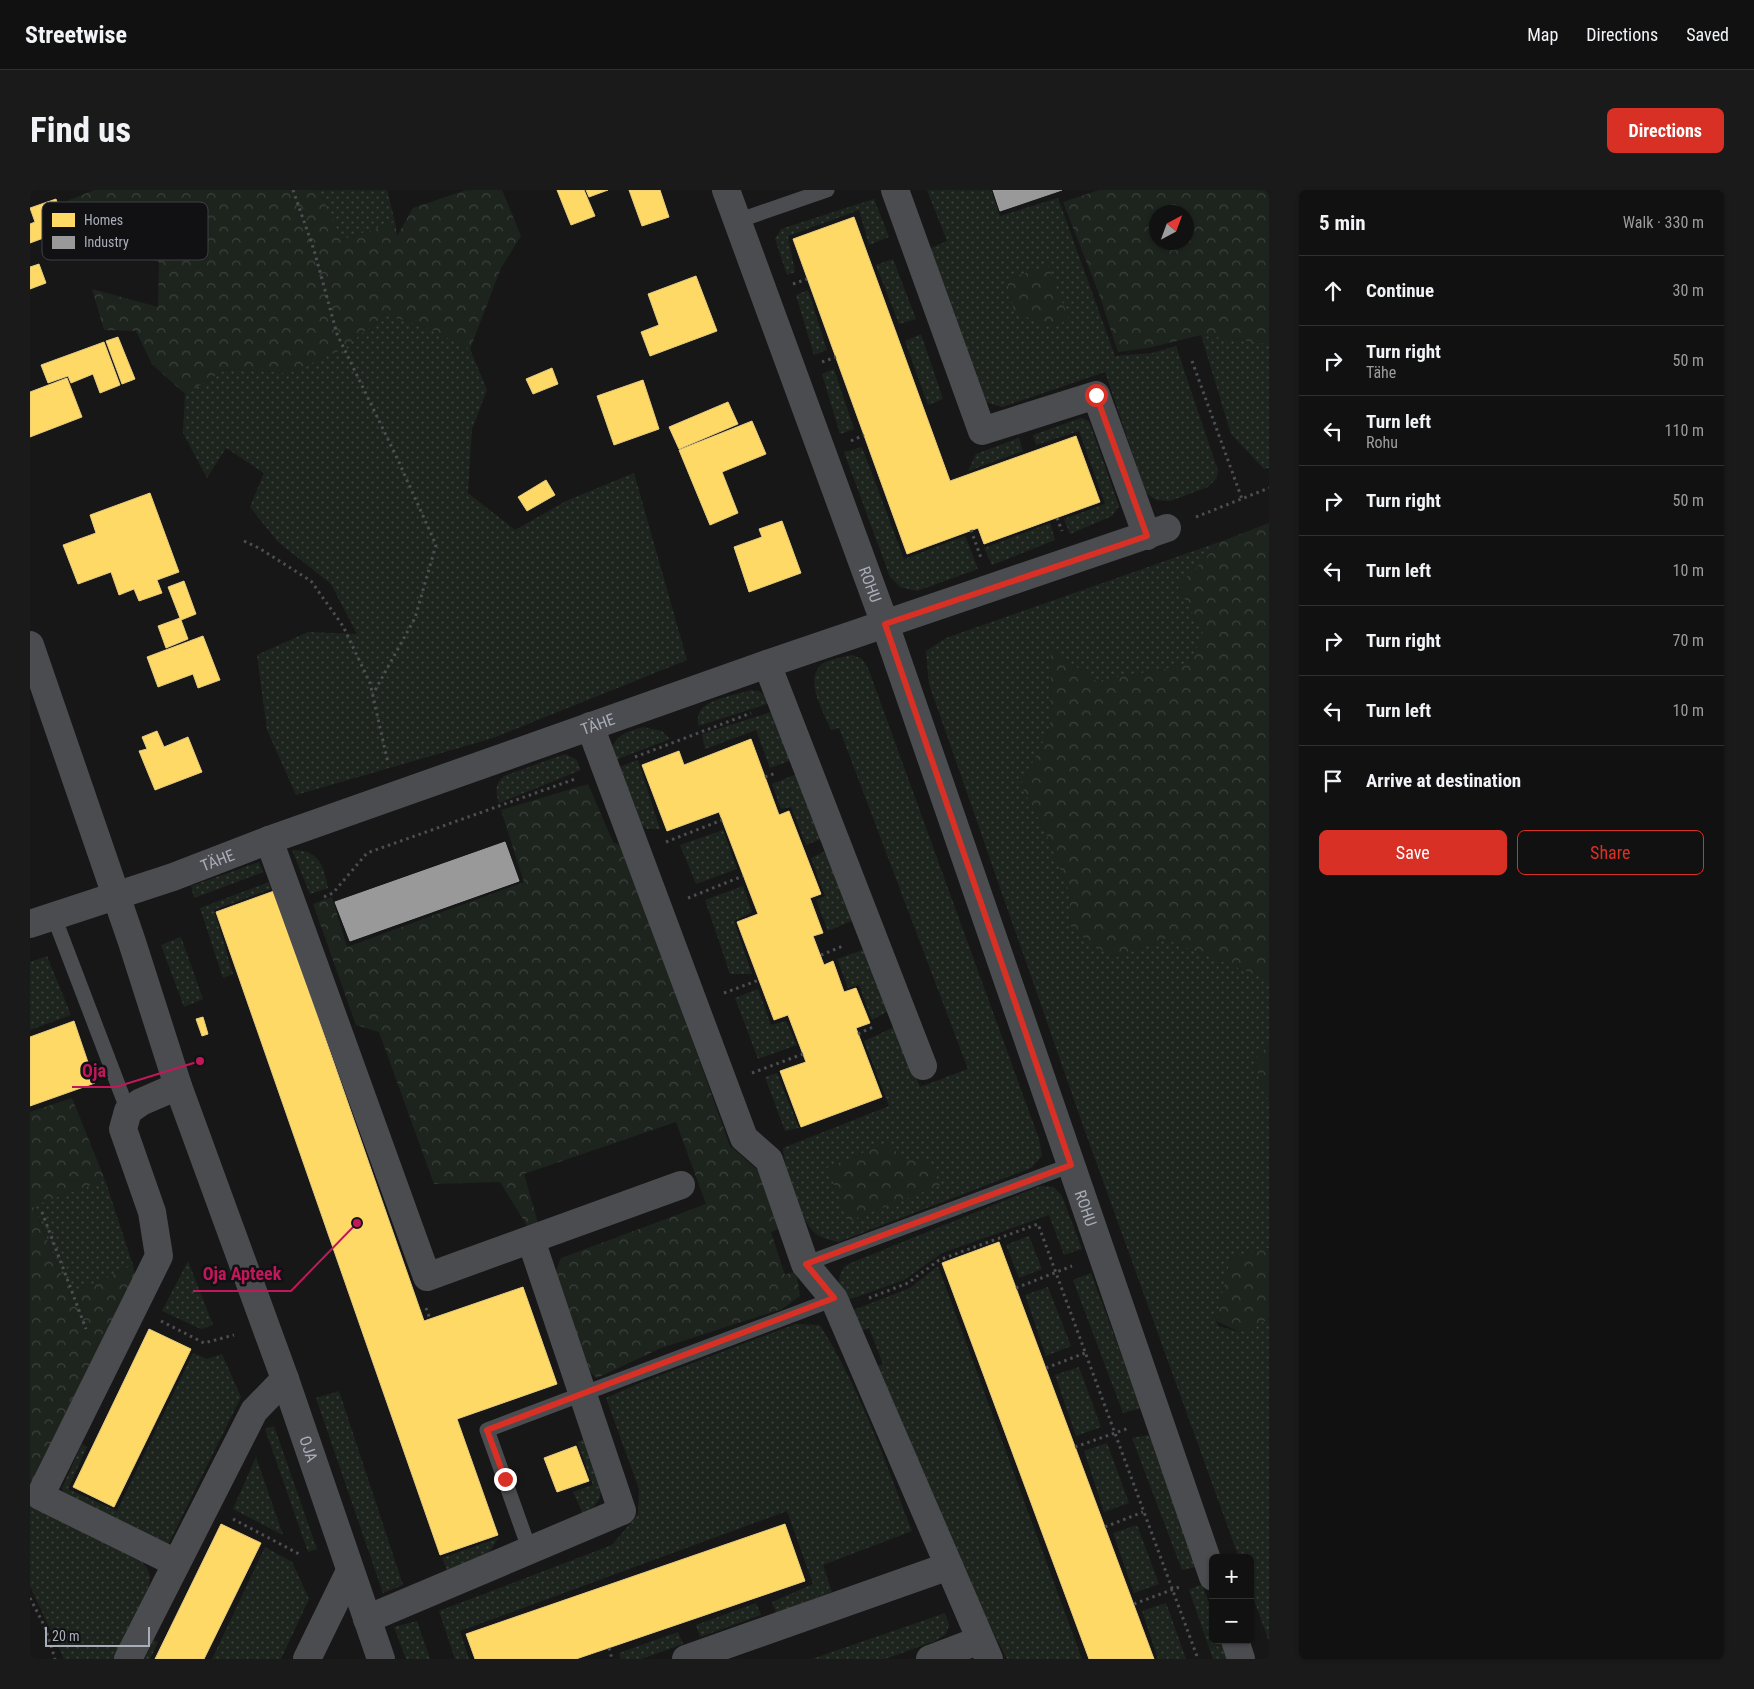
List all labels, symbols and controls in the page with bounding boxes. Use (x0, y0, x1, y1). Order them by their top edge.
text: Streetwise (25, 21, 127, 49)
text: Map (1527, 24, 1558, 45)
text: Directions (1586, 24, 1658, 45)
text: Saved (1686, 24, 1729, 45)
button: Directions (1607, 108, 1724, 153)
text: Find us (30, 110, 131, 151)
legend (42, 202, 208, 260)
north arrow (1149, 205, 1194, 250)
text: 5 min (1319, 211, 1366, 235)
text: Homes (84, 212, 123, 228)
text: Walk · 330 m (1623, 213, 1704, 232)
text: Industry (84, 234, 129, 250)
icon: ahead (1319, 277, 1347, 305)
text: Continue (1366, 279, 1434, 302)
text: 30 m (1672, 281, 1704, 300)
text: Turn right (1366, 340, 1441, 363)
icon: right (1319, 347, 1347, 375)
text: 50 m (1672, 351, 1704, 370)
text: Tähe (1366, 363, 1396, 382)
route start (1085, 384, 1108, 407)
text: Turn left (1366, 410, 1431, 433)
icon: left (1319, 417, 1347, 445)
text: 110 m (1665, 421, 1704, 440)
text: Rohu (1366, 433, 1398, 452)
icon: right (1319, 487, 1347, 515)
text: Turn right (1366, 489, 1441, 512)
text: 50 m (1672, 491, 1704, 510)
icon: left (1319, 557, 1347, 585)
text: Turn left (1366, 559, 1431, 582)
text: 10 m (1672, 561, 1704, 580)
street label: ROHU (855, 564, 885, 605)
icon: right (1319, 627, 1347, 655)
text: Turn right (1366, 629, 1441, 652)
text: 70 m (1672, 631, 1704, 650)
icon: left (1319, 697, 1347, 725)
text: Turn left (1366, 699, 1431, 722)
text: 10 m (1672, 701, 1704, 720)
street label: TÄHE (578, 710, 617, 739)
icon: arrive (1319, 767, 1347, 795)
text: Arrive at destination (1366, 769, 1521, 792)
button: Save (1319, 830, 1507, 875)
button: Share (1517, 830, 1704, 875)
street label: TÄHE (198, 845, 237, 876)
callout: Oja (72, 1054, 116, 1087)
text: Oja (82, 1060, 106, 1081)
street label: ROHU (1071, 1188, 1101, 1229)
callout: Oja Apteek (193, 1258, 291, 1291)
text: Oja Apteek (203, 1263, 282, 1284)
street label: OJA (295, 1433, 322, 1465)
route end (494, 1468, 517, 1491)
map controls (1209, 1554, 1254, 1644)
button: + (1209, 1554, 1254, 1599)
button: − (1209, 1599, 1254, 1644)
scale bar (45, 1624, 150, 1647)
text: 20 m (52, 1628, 80, 1644)

